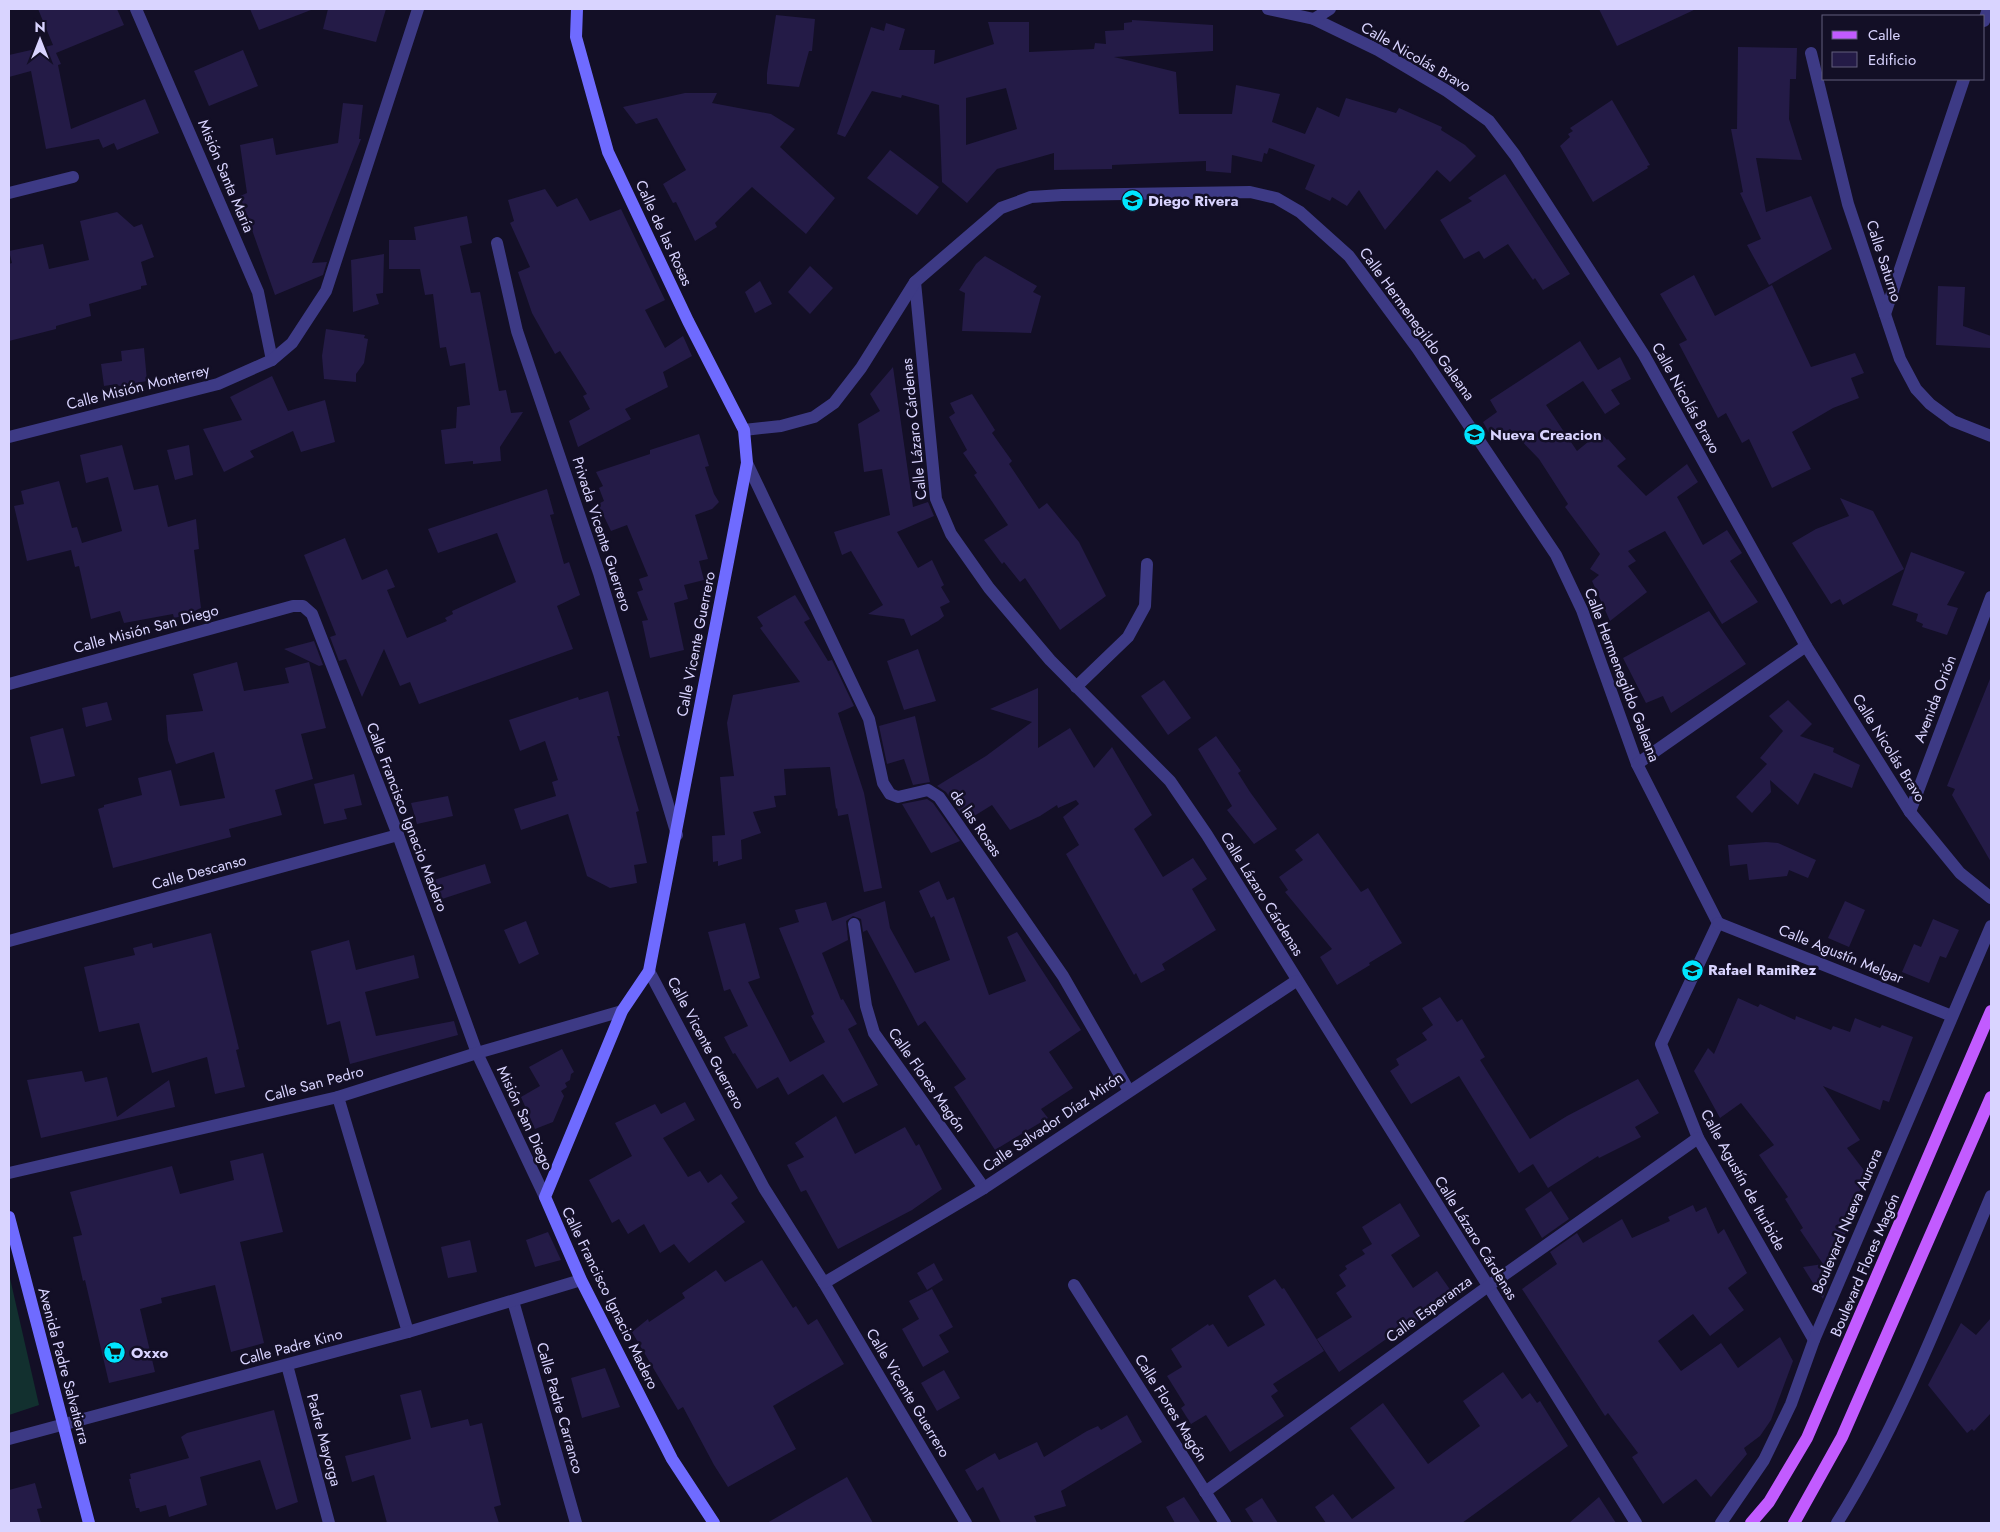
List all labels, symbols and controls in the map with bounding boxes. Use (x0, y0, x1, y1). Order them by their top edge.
north arrow (15, 15, 65, 65)
legend (1822, 15, 1985, 80)
street label: Calle Nicolás Bravo (1357, 16, 1475, 98)
text: N (34, 17, 46, 37)
text: Calle (1868, 24, 1900, 46)
text: Edificio (1868, 49, 1916, 71)
street label: Misión Santa María (192, 116, 260, 236)
street label: Calle de las Rosas (630, 176, 698, 290)
school or university icon: Diego Rivera (1120, 189, 1144, 213)
place label: Diego Rivera (1148, 190, 1239, 212)
street label: Calle Saturno (1860, 217, 1908, 305)
street label: Calle Hermenegildo Galeana (1354, 243, 1480, 405)
street label: Calle Nicolás Bravo (1646, 338, 1726, 458)
street label: Calle Lázaro Cárdenas (896, 357, 932, 501)
street label: Calle Misión Monterrey (64, 358, 212, 415)
school or university icon: Nueva Creacion (1462, 423, 1486, 447)
place label: Nueva Creacion (1490, 424, 1602, 446)
street label: Privada Vicente Guerrero (567, 454, 637, 614)
street label: Calle Vicente Guerrero (671, 570, 721, 718)
street label: Calle Hermenegildo Galeana (1579, 585, 1665, 765)
street label: Calle Misión San Diego (71, 599, 221, 659)
street label: Avenida Orión (1908, 652, 1962, 746)
street label: Calle Nicolás Bravo (1847, 690, 1931, 806)
street label: Calle Francisco Ignacio Madero (361, 719, 453, 915)
street label: de las Rosas (945, 785, 1007, 861)
street label: Calle Lázaro Cárdenas (1215, 828, 1309, 960)
street label: Calle Descanso (149, 849, 249, 895)
street label: Calle Agustín Melgar (1775, 919, 1908, 989)
school or university icon: Rafael RamiRez (1680, 958, 1704, 982)
place label: Rafael RamiRez (1708, 959, 1816, 981)
street label: Calle Vicente Guerrero (662, 973, 750, 1113)
street label: Calle Flores Magón (883, 1023, 971, 1137)
street label: Calle San Pedro (262, 1060, 366, 1108)
street label: Misión San Diego (491, 1062, 559, 1174)
street label: Calle Salvador Díaz Mirón (978, 1067, 1128, 1177)
street label: Calle Agustín de Iturbide (1695, 1105, 1791, 1255)
street label: Boulevard Nueva Aurora (1806, 1145, 1888, 1297)
street label: Calle Lázaro Cárdenas (1429, 1172, 1523, 1304)
street label: Boulevard Flores Magón (1825, 1190, 1905, 1340)
street label: Calle Francisco Ignacio Madero (556, 1203, 664, 1393)
street label: Calle Esperanza (1381, 1270, 1477, 1348)
street label: Avenida Padre Salvatierra (32, 1285, 96, 1447)
street label: Calle Padre Kino (237, 1323, 345, 1371)
street label: Calle Vicente Guerrero (861, 1324, 955, 1462)
street label: Calle Padre Carranco (531, 1340, 589, 1476)
supermarket icon: Oxxo (103, 1341, 127, 1365)
place label: Oxxo (131, 1342, 169, 1364)
street label: Calle Flores Magón (1129, 1350, 1213, 1466)
street label: Padre Mayorga (301, 1391, 347, 1489)

